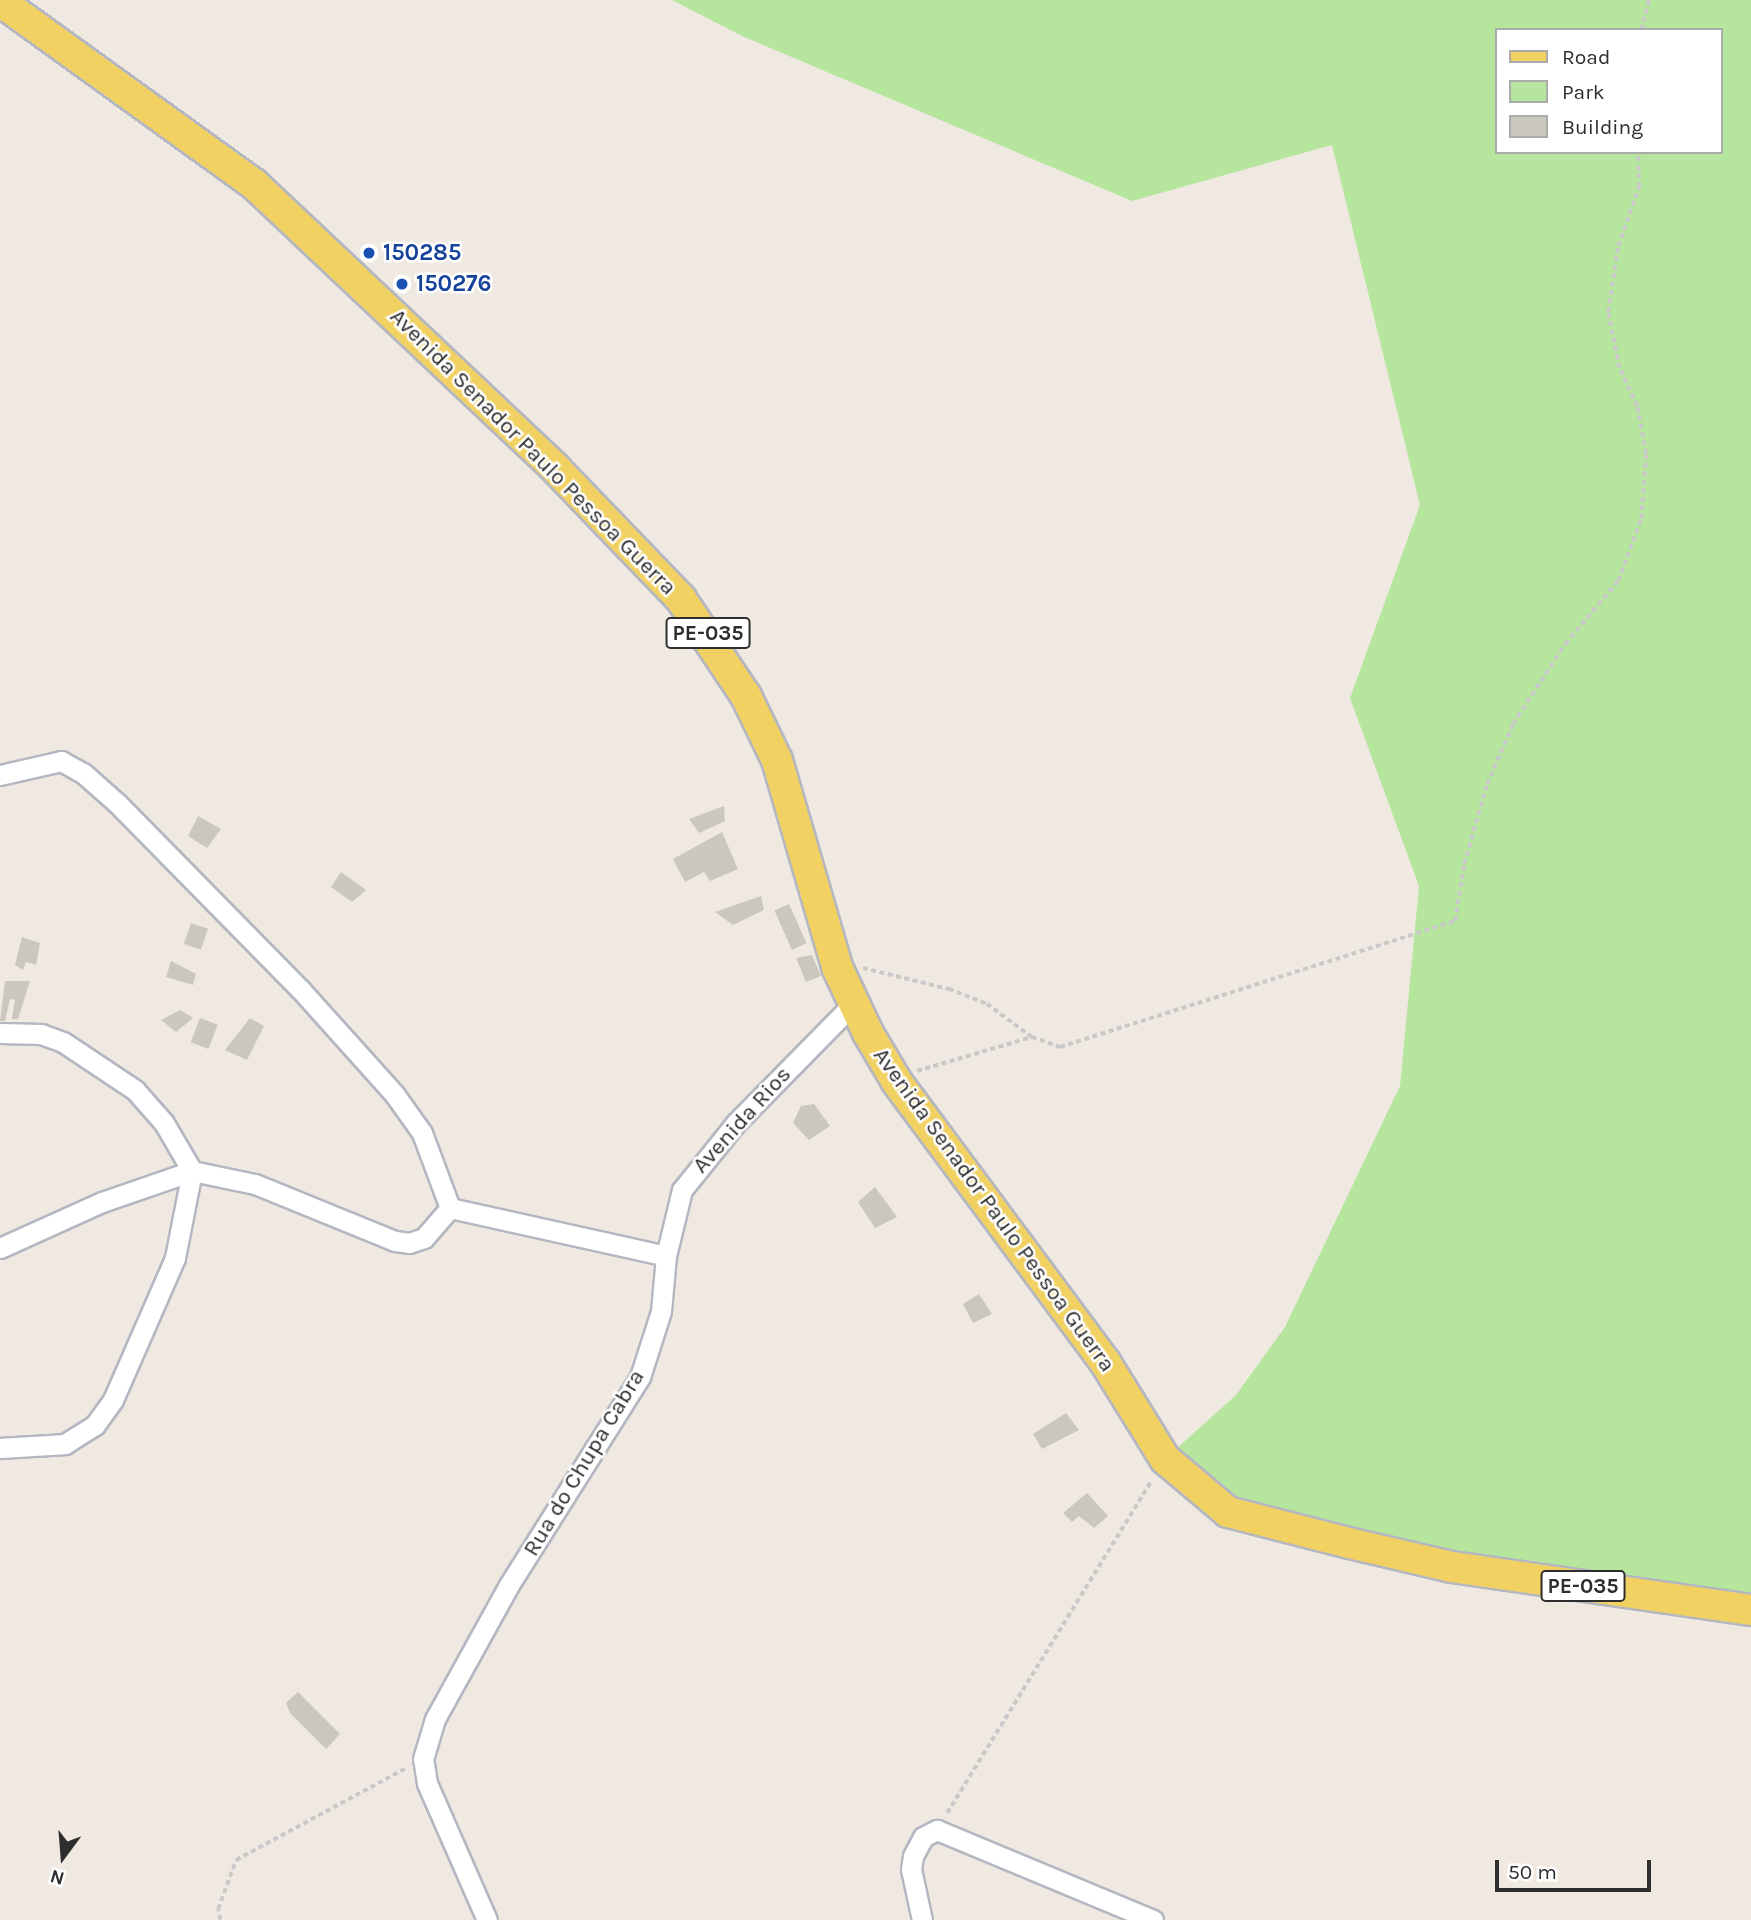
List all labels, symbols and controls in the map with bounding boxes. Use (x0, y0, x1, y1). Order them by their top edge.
legend (1496, 28, 1723, 154)
text: Road (1562, 45, 1610, 69)
text: Park (1562, 80, 1605, 104)
text: Building (1562, 115, 1643, 139)
place label: 150285 (383, 239, 461, 267)
marker: 150285 (361, 245, 377, 261)
place label: 150276 (416, 270, 491, 298)
marker: 150276 (394, 276, 410, 292)
street label: Avenida Senador Paulo Pessoa Guerra (384, 303, 682, 601)
road number: PE-035 (664, 616, 752, 650)
street label: Avenida Senador Paulo Pessoa Guerra (867, 1043, 1121, 1377)
street label: Avenida Rios (687, 1061, 797, 1179)
street label: Rua do Chupa Cabra (517, 1365, 651, 1561)
road number: PE-035 (1539, 1568, 1627, 1604)
north arrow (28, 1822, 98, 1892)
scale bar (1499, 1846, 1655, 1890)
text: 50 m (1508, 1860, 1557, 1884)
text: N (48, 1865, 67, 1890)

